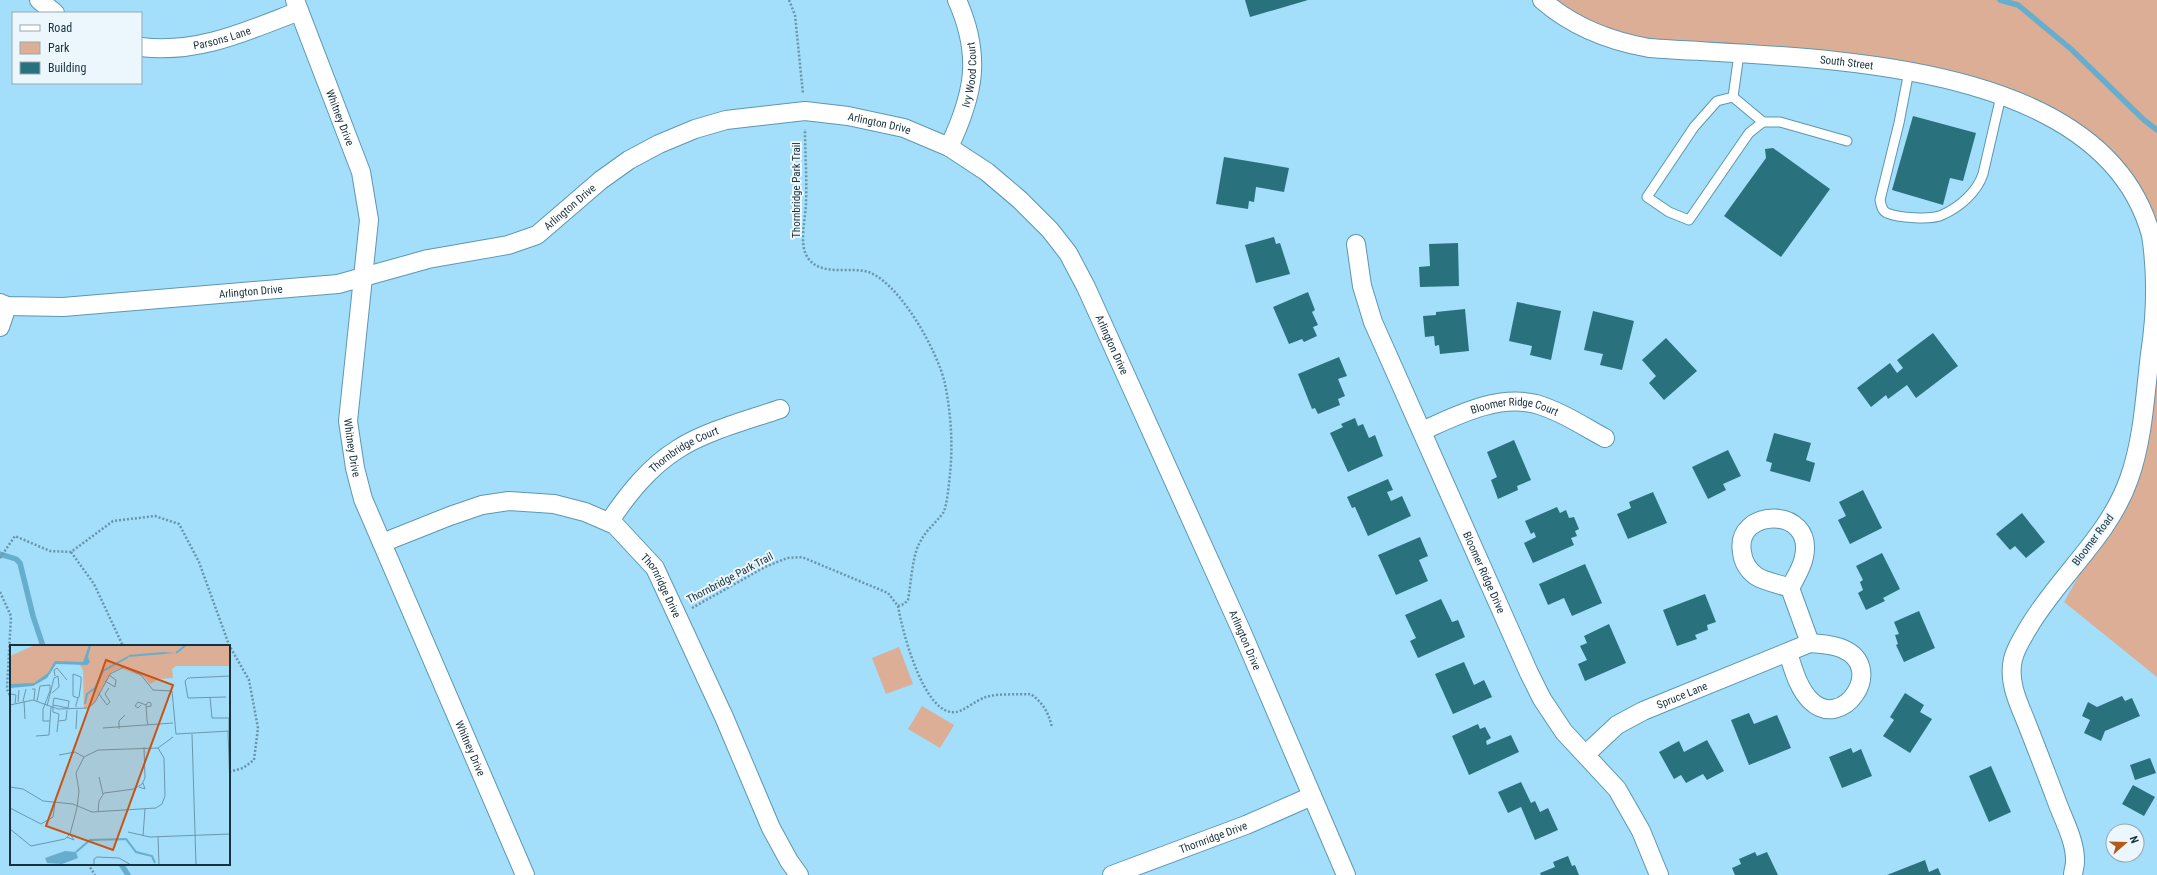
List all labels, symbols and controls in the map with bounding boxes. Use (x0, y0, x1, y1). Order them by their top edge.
legend (12, 12, 142, 84)
text: Road (48, 21, 72, 35)
street label: Parsons Lane (192, 24, 252, 52)
text: Park (48, 41, 70, 55)
street label: Ivy Wood Court (959, 41, 979, 109)
street label: South Street (1819, 53, 1874, 72)
text: Building (48, 61, 86, 75)
street label: Whitney Drive (323, 88, 357, 148)
street label: Arlington Drive (847, 110, 913, 137)
street label: Thornbridge Park Trail (790, 142, 803, 238)
street label: Arlington Drive (541, 181, 598, 233)
street label: Arlington Drive (218, 282, 283, 300)
street label: Arlington Drive (1093, 313, 1131, 377)
street label: Bloomer Ridge Court (1469, 395, 1561, 418)
street label: Whitney Drive (341, 418, 364, 478)
street label: Thornbridge Court (646, 424, 720, 475)
street label: Bloomer Road (2069, 512, 2117, 568)
street label: Bloomer Ridge Drive (1460, 530, 1508, 615)
street label: Thornbridge Park Trail (685, 550, 775, 606)
street label: Thornridge Drive (638, 551, 684, 620)
street label: Arlington Drive (1226, 608, 1264, 672)
inset map (10, 645, 230, 865)
street label: Spruce Lane (1655, 679, 1709, 711)
street label: Whitney Drive (453, 719, 488, 778)
street label: Thornridge Drive (1177, 819, 1249, 856)
north arrow (2105, 823, 2145, 863)
text: N (2127, 834, 2141, 845)

